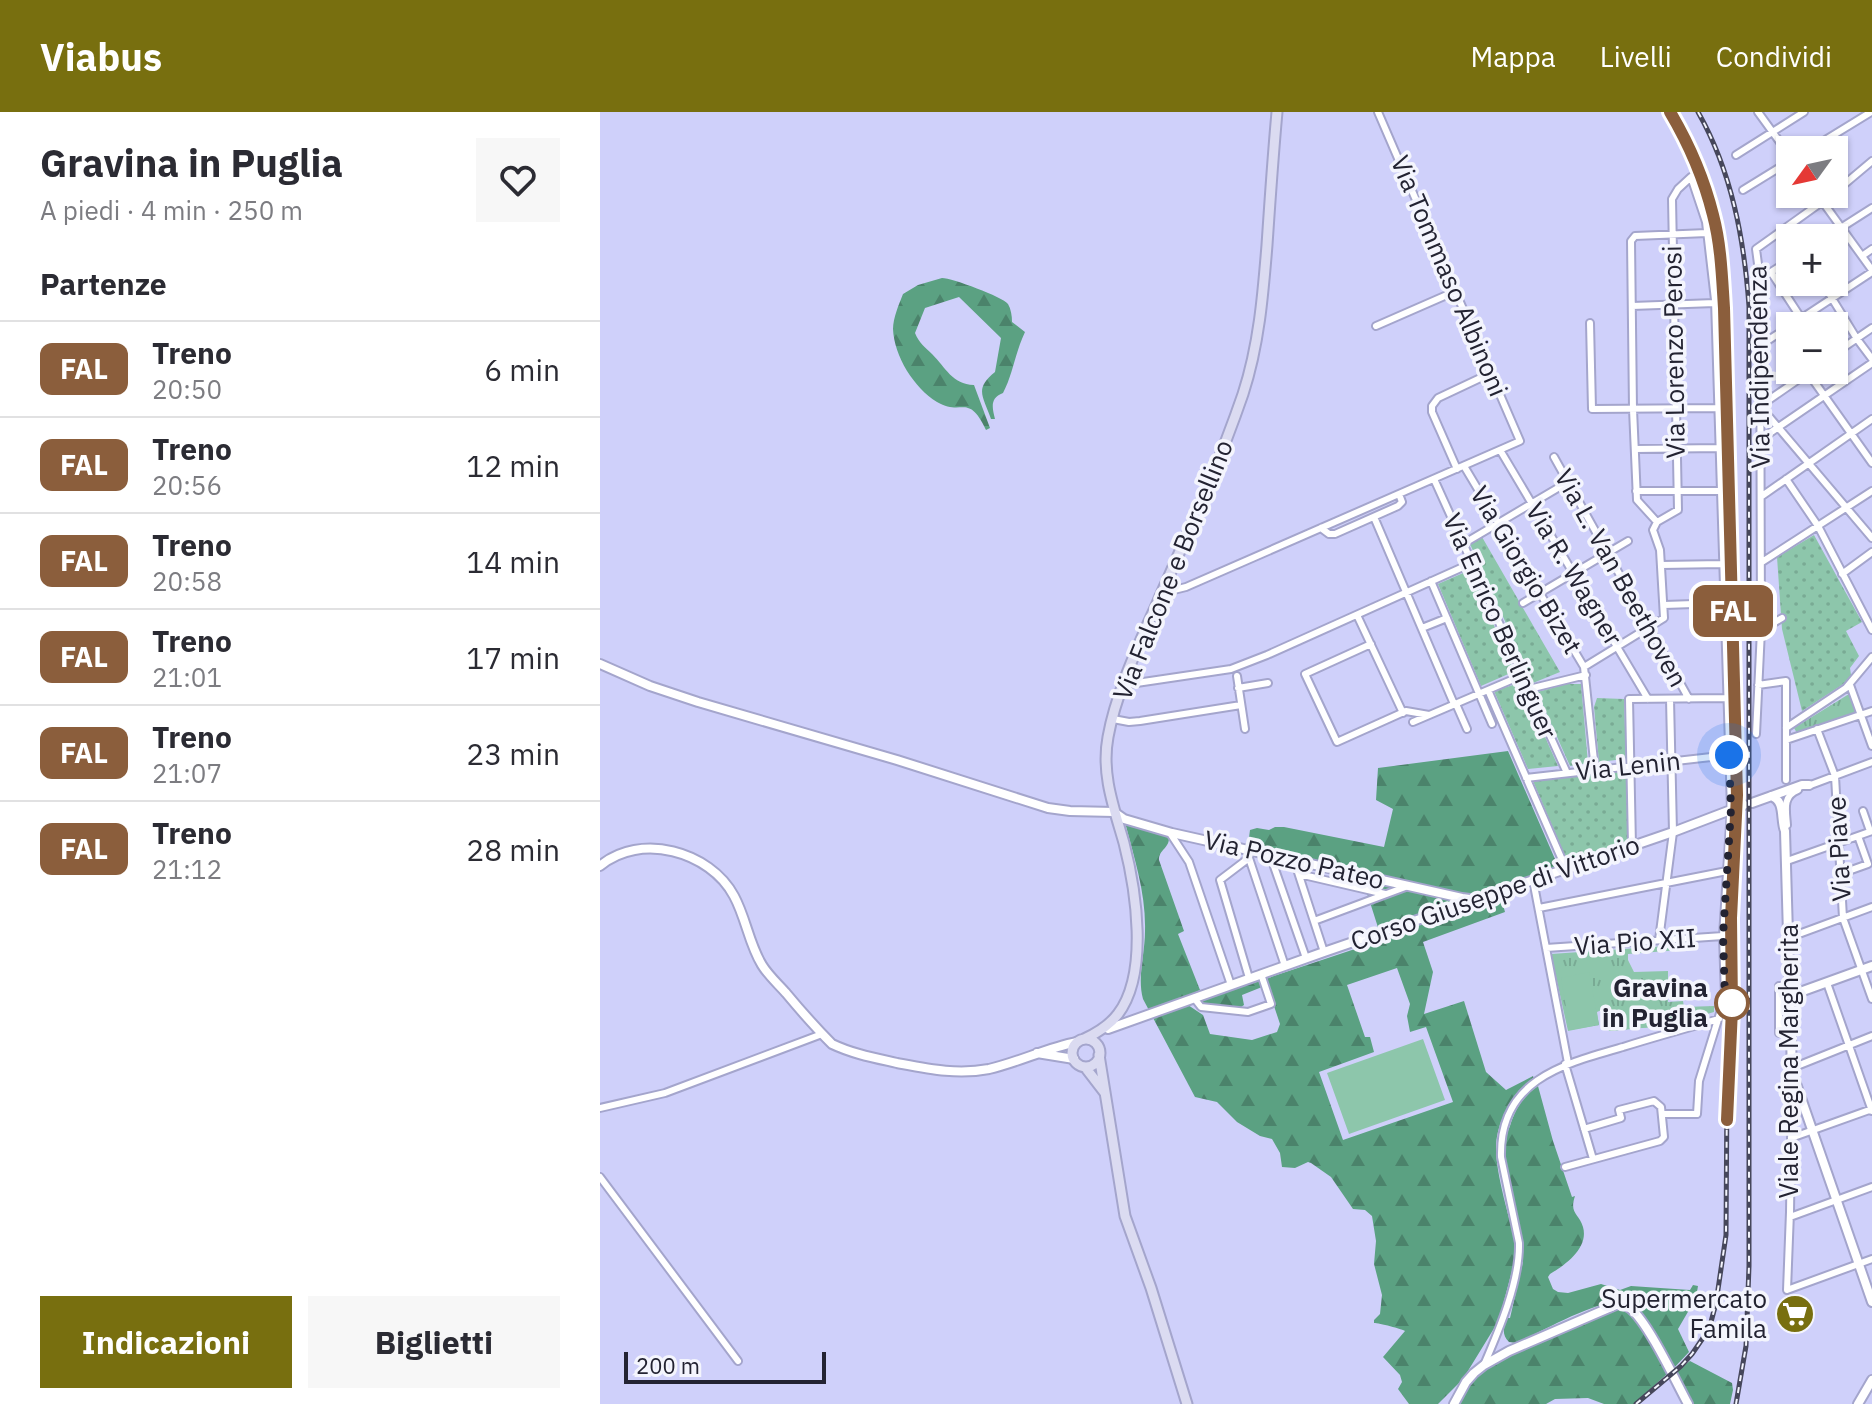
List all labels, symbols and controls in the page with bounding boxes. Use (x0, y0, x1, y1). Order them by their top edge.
text: Viabus (40, 32, 162, 81)
text: Mappa (1471, 38, 1556, 75)
text: Livelli (1600, 38, 1672, 75)
text: Condividi (1716, 38, 1832, 75)
north arrow (1776, 136, 1848, 208)
map controls (1776, 136, 1848, 384)
text: Gravina in Puglia (40, 138, 343, 187)
button: heart (476, 138, 560, 222)
street label: Via Tommaso Albinoni (1384, 150, 1516, 401)
text: A piedi · 4 min · 250 m (40, 193, 303, 227)
button: + (1776, 224, 1848, 296)
street label: Via Lorenzo Perosi (1654, 245, 1692, 459)
text: Partenze (40, 264, 167, 303)
street label: Via Indipendenza (1739, 265, 1777, 469)
button: − (1776, 312, 1848, 384)
text: Treno (152, 333, 232, 372)
text: FAL (60, 350, 108, 387)
text: 6 min (484, 350, 560, 389)
text: 20:50 (152, 372, 222, 406)
text: Treno (152, 429, 232, 468)
street label: Via Falcone e Borsellino (1104, 435, 1240, 705)
text: FAL (60, 446, 108, 483)
text: 12 min (466, 446, 560, 485)
street label: Via L. Van Beethoven (1548, 462, 1696, 693)
text: 20:56 (152, 468, 222, 502)
street label: Via Giorgio Bizet (1463, 479, 1590, 660)
street label: Via R. Wagner (1519, 496, 1631, 652)
street label: Via Enrico Berlinguer (1436, 508, 1566, 744)
text: Treno (152, 525, 232, 564)
text: FAL (60, 542, 108, 579)
text: 14 min (466, 542, 560, 581)
text: 20:58 (152, 564, 222, 598)
line badge: FAL (1687, 585, 1779, 637)
text: FAL (1709, 592, 1757, 629)
text: Treno (152, 621, 232, 660)
text: FAL (60, 638, 108, 675)
text: 17 min (466, 638, 560, 677)
text: 21:01 (152, 660, 222, 694)
text: Treno (152, 717, 232, 756)
text: FAL (60, 734, 108, 771)
text: 23 min (466, 734, 560, 773)
your location (1709, 735, 1749, 775)
street label: Via Lenin (1574, 743, 1682, 787)
text: 21:07 (152, 756, 222, 790)
street label: Via Piave (1818, 796, 1858, 902)
text: Treno (152, 813, 232, 852)
street label: Via Pozzo Pateo (1201, 822, 1388, 896)
street label: Corso Giuseppe di Vittorio (1346, 827, 1644, 958)
text: FAL (60, 830, 108, 867)
text: 28 min (466, 830, 560, 869)
text: 21:12 (152, 852, 222, 886)
street label: Via Pio XII (1573, 920, 1697, 962)
street label: Viale Regina Margherita (1771, 923, 1805, 1199)
place label: Gravina in Puglia (1602, 970, 1708, 1034)
marker: Gravina in Puglia (1715, 986, 1749, 1020)
place label: Supermercato Famila (1601, 1281, 1767, 1345)
supermarket icon: Supermercato Famila (1774, 1293, 1816, 1335)
button: Indicazioni (40, 1296, 292, 1388)
button: Biglietti (308, 1296, 560, 1388)
scale bar (624, 1348, 826, 1384)
text: 200 m (636, 1351, 700, 1380)

